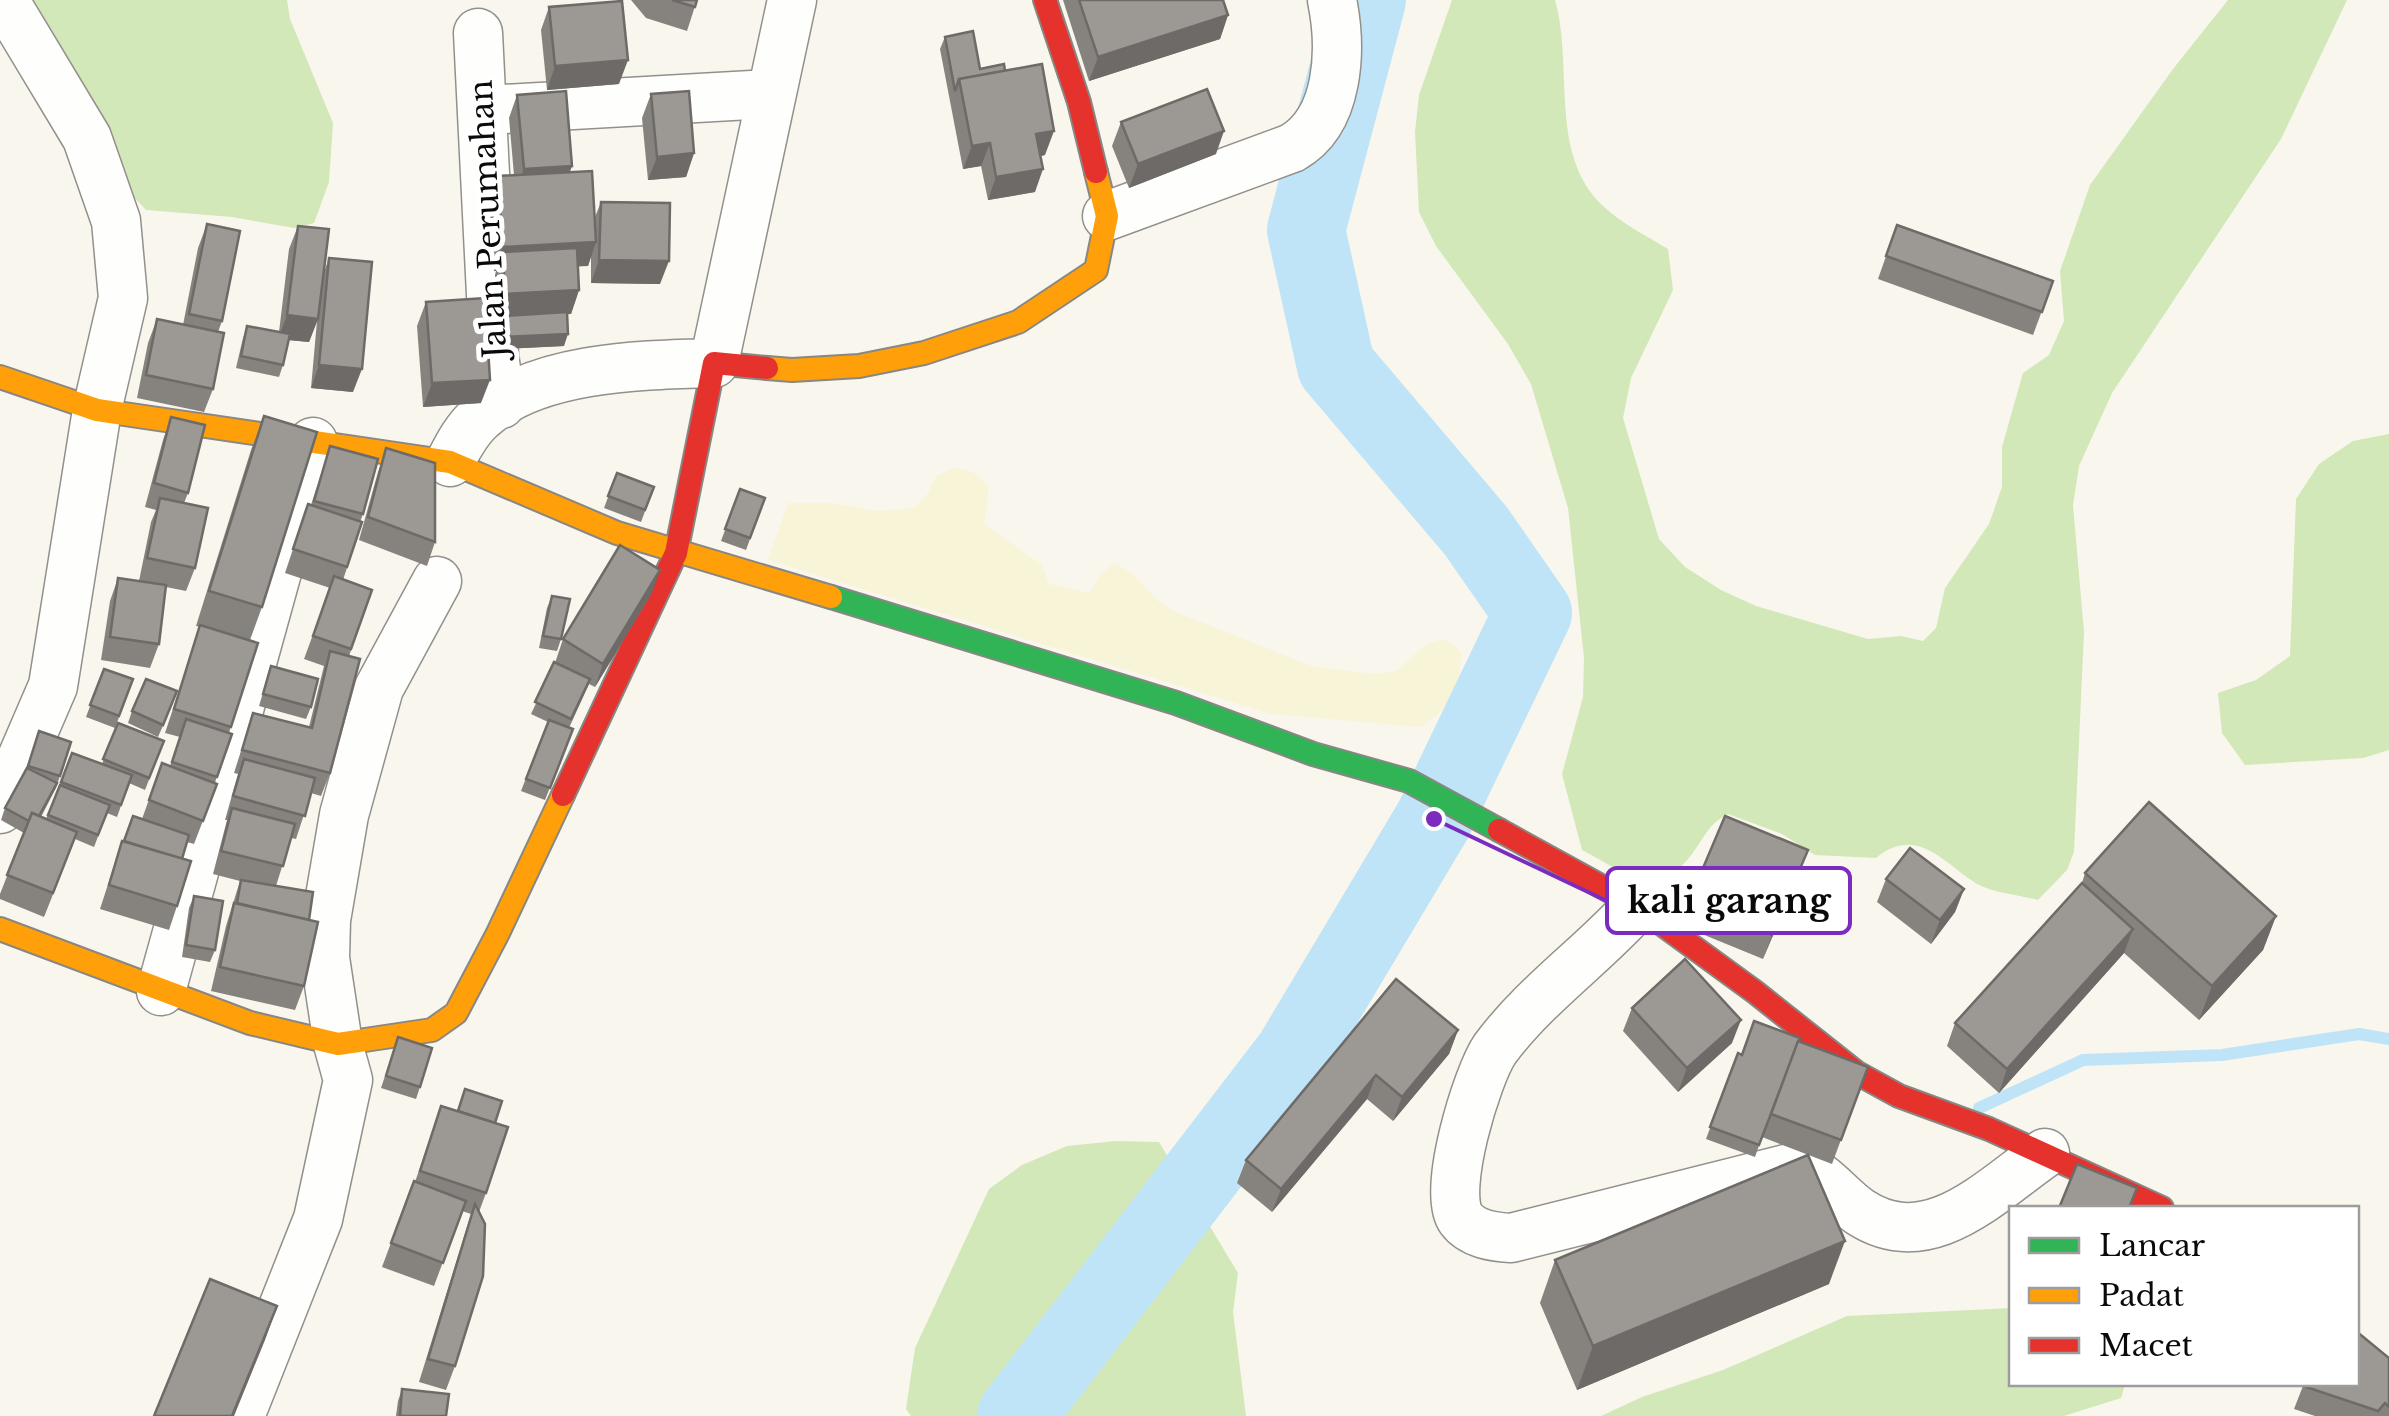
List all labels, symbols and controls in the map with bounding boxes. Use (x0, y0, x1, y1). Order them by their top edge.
street label: Jalan Perumahan (461, 79, 515, 363)
callout: kali garang (1607, 868, 1850, 933)
text: kali garang (1627, 879, 1832, 922)
legend (2009, 1206, 2359, 1386)
text: Lancar (2099, 1227, 2206, 1264)
text: Padat (2099, 1277, 2185, 1314)
text: Macet (2099, 1327, 2194, 1364)

